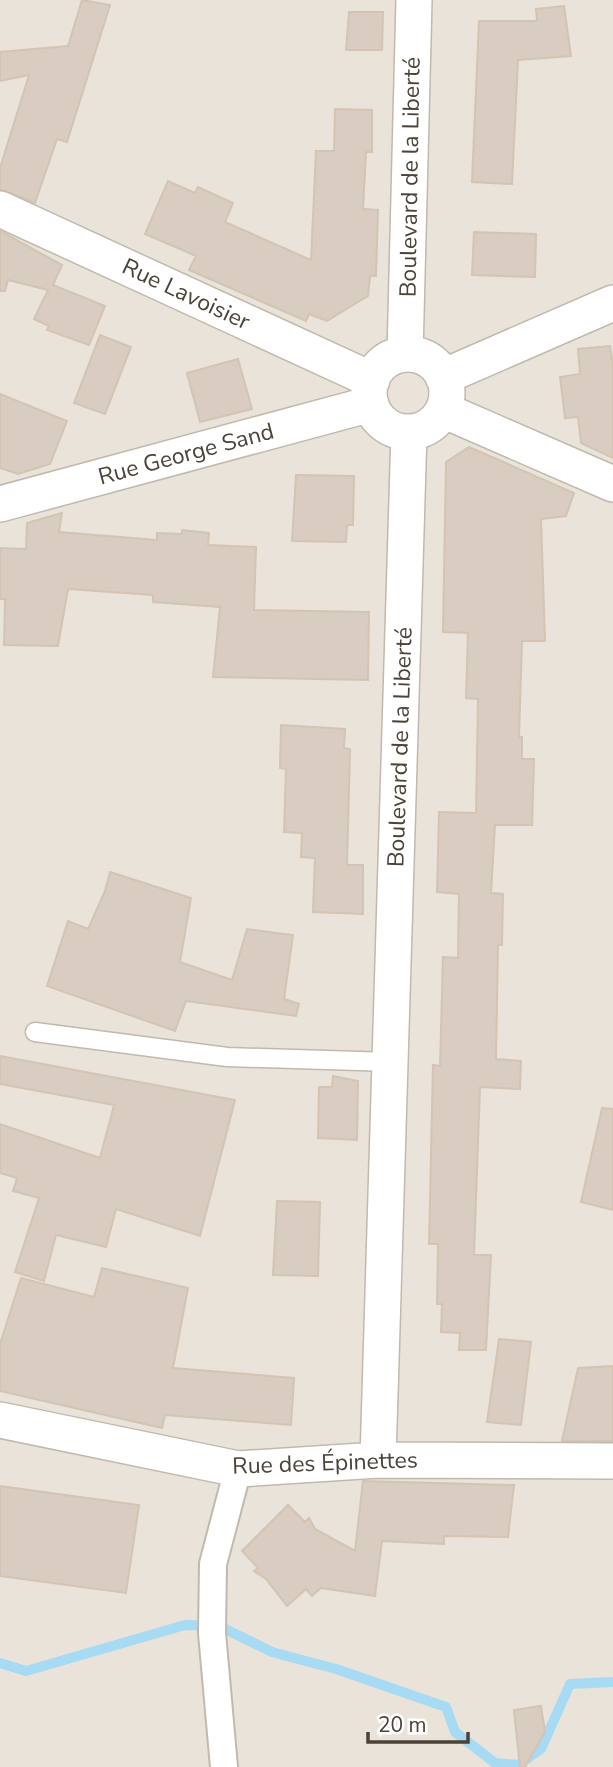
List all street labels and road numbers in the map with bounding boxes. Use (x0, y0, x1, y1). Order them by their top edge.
street label: Boulevard de la Liberté (392, 57, 428, 297)
street label: Rue Lavoisier (117, 251, 256, 337)
street label: Rue George Sand (95, 416, 277, 492)
street label: Boulevard de la Liberté (380, 626, 420, 868)
street label: Rue des Épinettes (232, 1444, 418, 1482)

